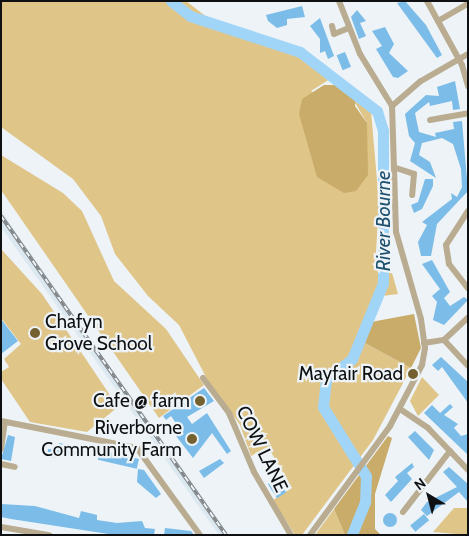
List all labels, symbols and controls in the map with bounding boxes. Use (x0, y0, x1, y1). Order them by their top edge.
water label: River Bourne (371, 171, 395, 271)
place label: Chafyn Grove School (45, 311, 152, 355)
marker: Chafyn Grove School (29, 327, 41, 339)
place label: Mayfair Road (299, 363, 403, 385)
marker: Mayfair Road (407, 368, 419, 380)
place label: Cafe @ farm (93, 390, 190, 412)
marker: Cafe @ farm (194, 395, 206, 407)
street label: COW LANE (231, 402, 293, 496)
place label: Riverborne Community Farm (41, 417, 182, 461)
marker: Riverborne Community Farm (186, 433, 198, 445)
north arrow (404, 471, 454, 521)
text: N (411, 474, 429, 494)

